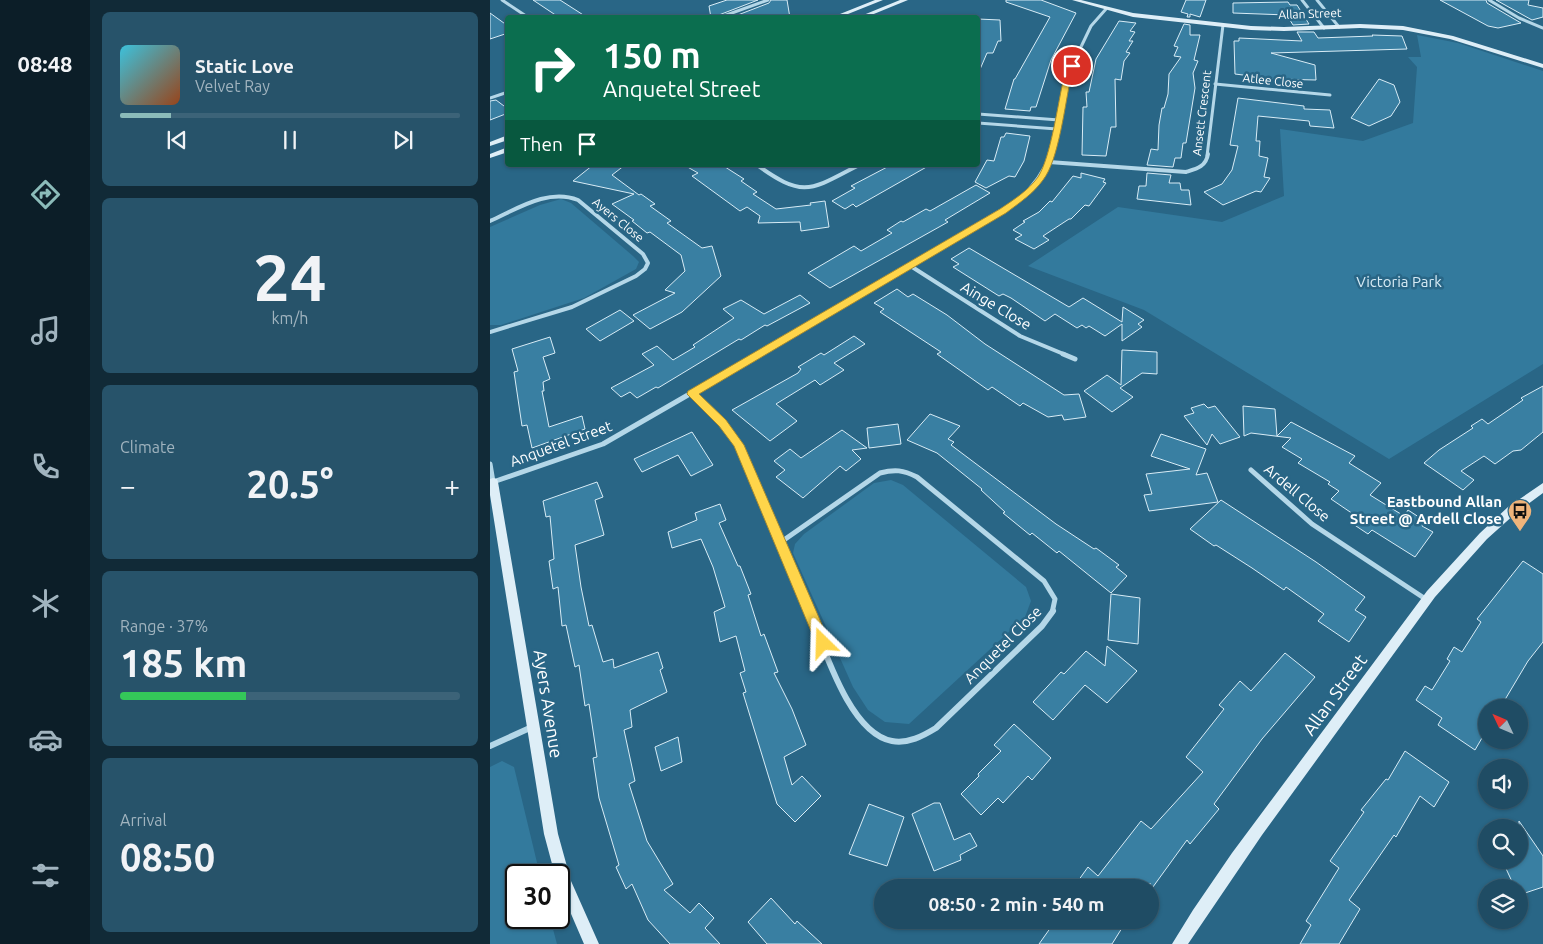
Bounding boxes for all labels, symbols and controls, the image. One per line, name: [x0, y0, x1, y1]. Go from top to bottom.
street label: Allan Street: [1278, 6, 1342, 21]
icon: right: [520, 35, 585, 100]
text: 150 m: [603, 35, 701, 75]
pin: [1051, 45, 1093, 87]
text: 08:48: [17, 51, 73, 76]
icon: arrive: [1058, 52, 1086, 80]
text: Static Love: [195, 55, 294, 77]
street label: Ansett Crescent: [1190, 69, 1213, 156]
street label: Atlee Close: [1242, 71, 1304, 90]
text: Anquetel Street: [603, 76, 760, 101]
text: Velvet Ray: [195, 77, 270, 95]
icon: previous: [163, 126, 191, 154]
icon: pause: [276, 126, 304, 154]
icon: next: [389, 126, 417, 154]
icon: arrive: [573, 130, 601, 158]
text: Then: [520, 133, 563, 155]
icon: directions: [28, 177, 63, 212]
street label: Ayers Close: [590, 195, 646, 244]
text: 24: [253, 240, 327, 313]
park label: Victoria Park: [1356, 273, 1442, 290]
street label: Ainge Close: [958, 278, 1034, 333]
text: km/h: [272, 309, 308, 327]
icon: music: [28, 313, 63, 348]
street label: Anquetel Street: [507, 417, 614, 470]
text: Climate: [120, 438, 175, 456]
icon: phone: [28, 449, 63, 484]
street label: Ardell Close: [1261, 460, 1334, 525]
text: 20.5°: [246, 463, 334, 505]
text: −: [120, 470, 136, 501]
text: +: [444, 470, 460, 501]
place label: Eastbound Allan Street @ Ardell Close: [1350, 493, 1502, 527]
bus stop icon: Eastbound Allan Street @ Ardell Close: [1507, 498, 1533, 532]
icon: climate: [28, 586, 63, 621]
street label: Anquetel Close: [961, 603, 1045, 687]
position arrow: [796, 616, 848, 668]
text: Range · 37%: [120, 617, 208, 635]
text: 185 km: [120, 642, 247, 684]
street label: Ayers Avenue: [531, 648, 567, 760]
street label: Allan Street: [1298, 650, 1370, 739]
north arrow: [1478, 699, 1528, 749]
map controls: [1478, 699, 1528, 929]
icon: car: [28, 722, 63, 757]
button: sound: [1478, 759, 1528, 809]
text: Arrival: [120, 811, 167, 829]
button: search: [1478, 819, 1528, 869]
text: 08:50: [120, 836, 215, 878]
icon: filters: [28, 858, 63, 893]
speed limit sign: 30: [505, 864, 570, 929]
button: layers: [1478, 879, 1528, 929]
text: 08:50 · 2 min · 540 m: [929, 893, 1104, 915]

